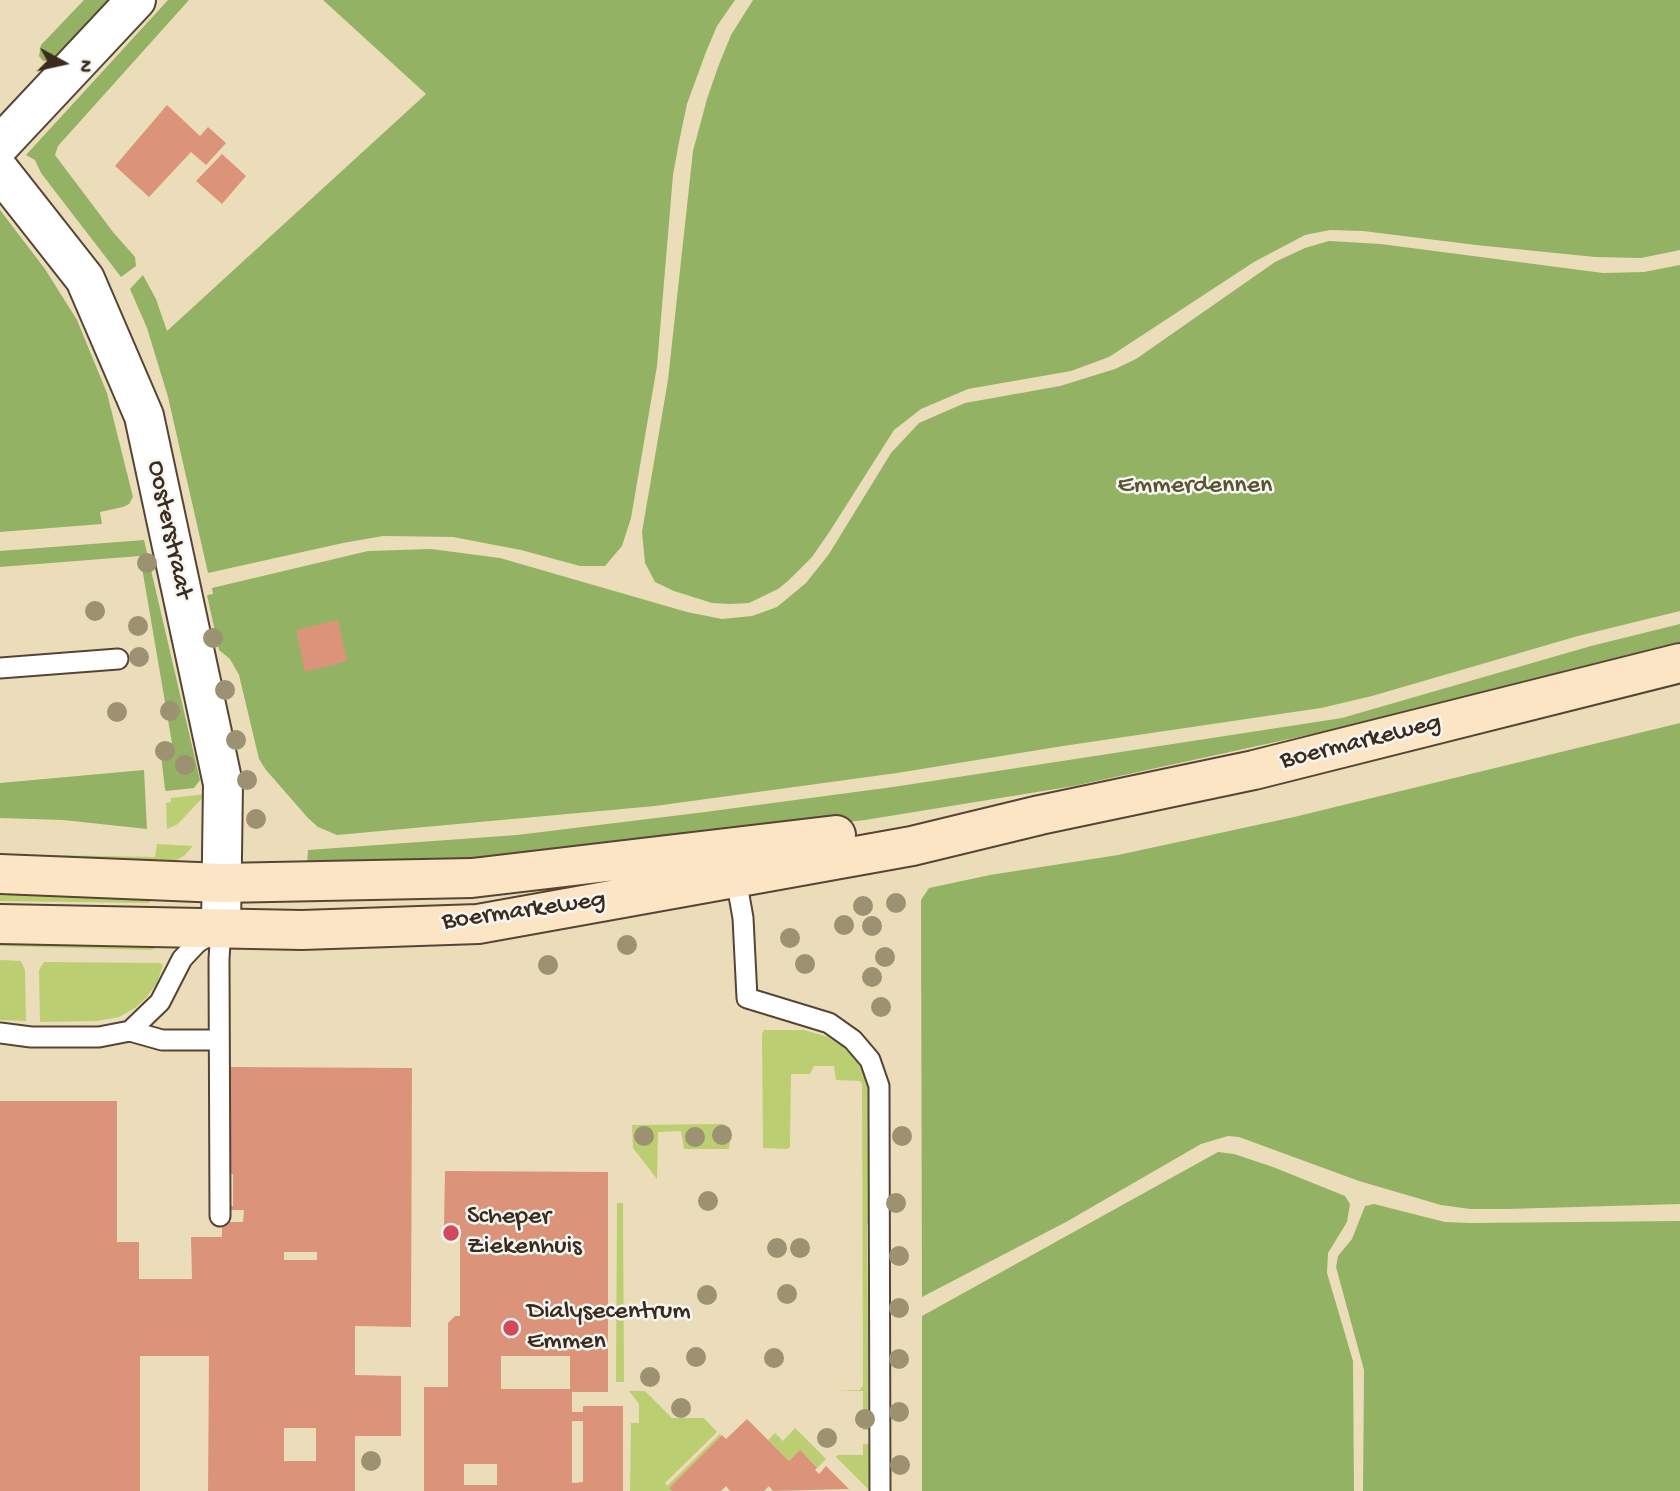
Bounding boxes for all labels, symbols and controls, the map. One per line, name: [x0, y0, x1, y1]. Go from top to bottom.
north arrow: [28, 28, 98, 98]
text: N: [72, 58, 97, 74]
street label: Oosterstraat: [138, 458, 198, 602]
park label: Emmerdennen: [1118, 471, 1272, 503]
street label: Boermarkeweg: [1277, 708, 1445, 778]
street label: Boermarkeweg: [440, 885, 608, 939]
place label: Scheper Ziekenhuis: [467, 1202, 582, 1264]
marker: Scheper Ziekenhuis: [441, 1223, 461, 1243]
place label: Dialysecentrum Emmen: [527, 1297, 691, 1358]
marker: Dialysecentrum Emmen: [501, 1318, 521, 1338]

